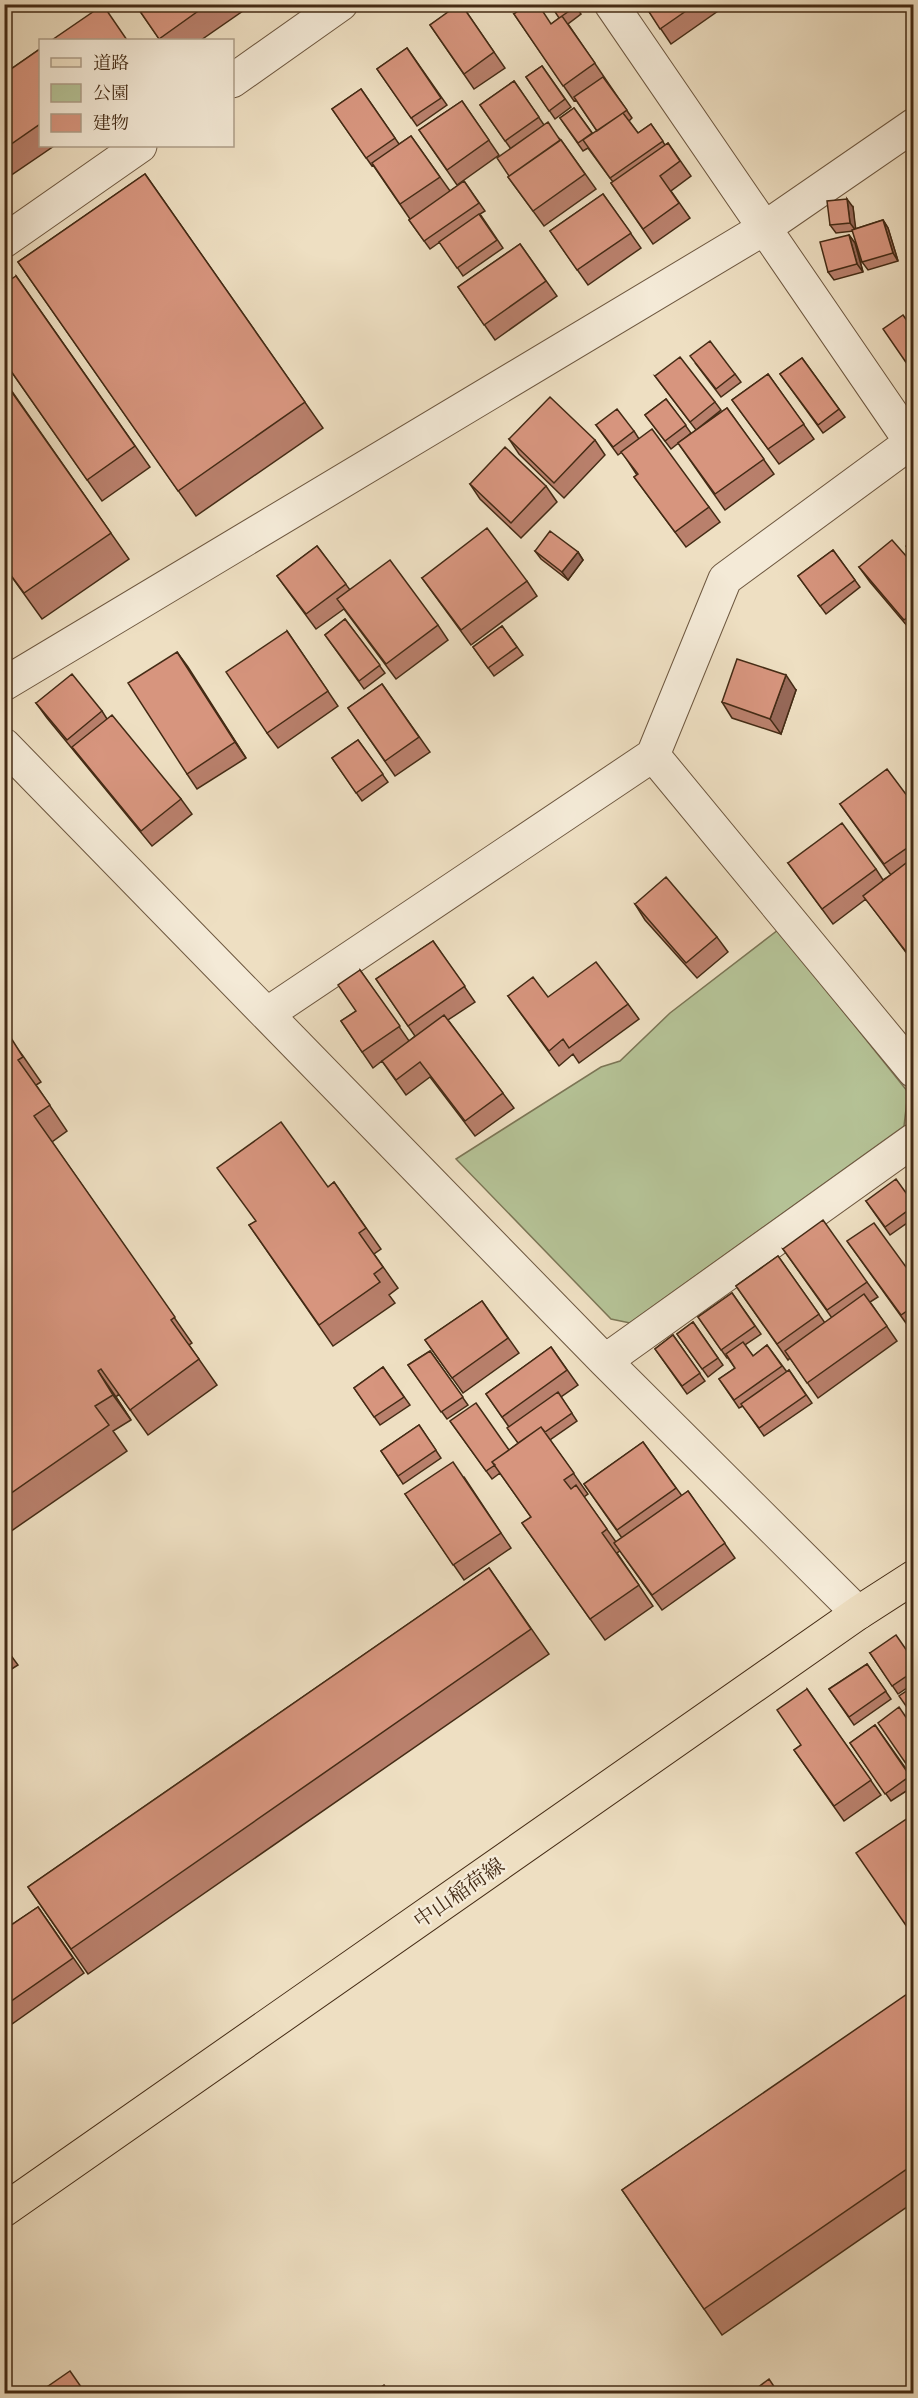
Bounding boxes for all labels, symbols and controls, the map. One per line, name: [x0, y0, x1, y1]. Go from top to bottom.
legend: [39, 39, 234, 147]
text: 道路: [93, 53, 129, 76]
text: 公園: [93, 83, 129, 106]
text: 建物: [93, 113, 129, 136]
street label: 中山稲荷線: [409, 1853, 511, 1935]

